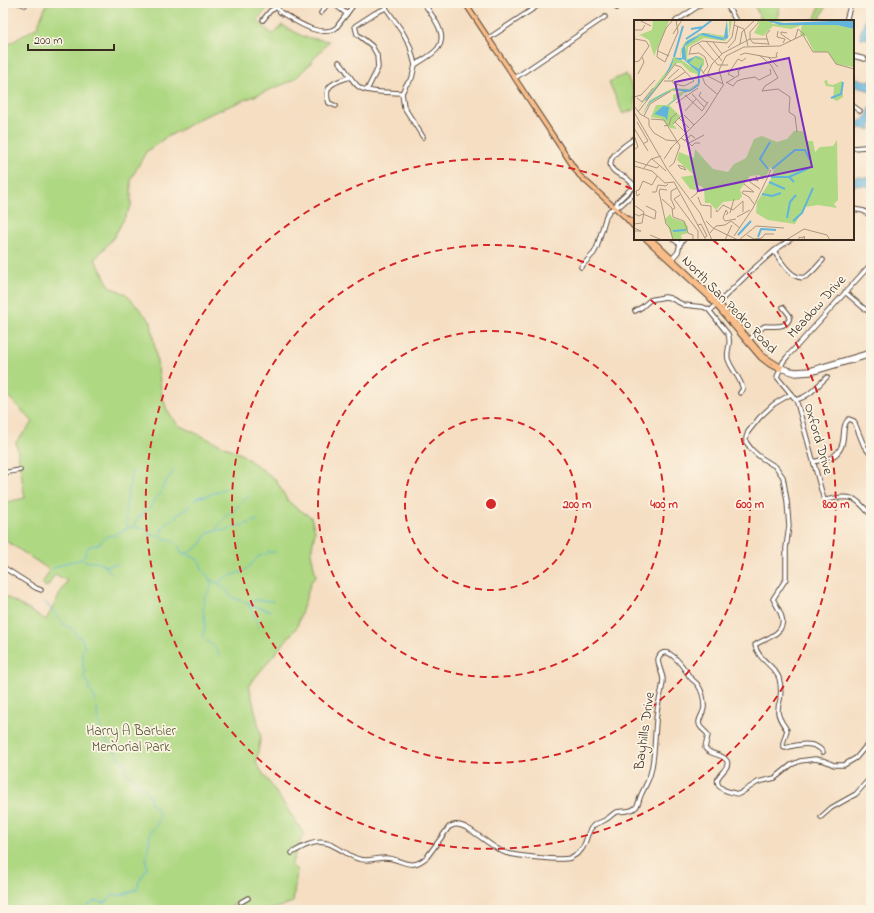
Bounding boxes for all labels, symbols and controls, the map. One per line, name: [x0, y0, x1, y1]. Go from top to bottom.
inset map: [634, 20, 854, 240]
scale bar: [28, 26, 114, 52]
text: 200 m: [34, 32, 63, 50]
street label: North San Pedro Road: [676, 251, 782, 359]
street label: Meadow Drive: [783, 270, 852, 344]
street label: Oxford Drive: [798, 401, 838, 478]
text: 200 m: [562, 496, 592, 514]
text: 400 m: [649, 496, 678, 514]
text: 600 m: [735, 496, 765, 514]
text: 800 m: [821, 496, 850, 514]
centre of rings: [484, 497, 498, 511]
street label: Bayhills Drive: [629, 690, 662, 772]
park label: Harry A Barbier Memorial Park: [86, 721, 176, 758]

